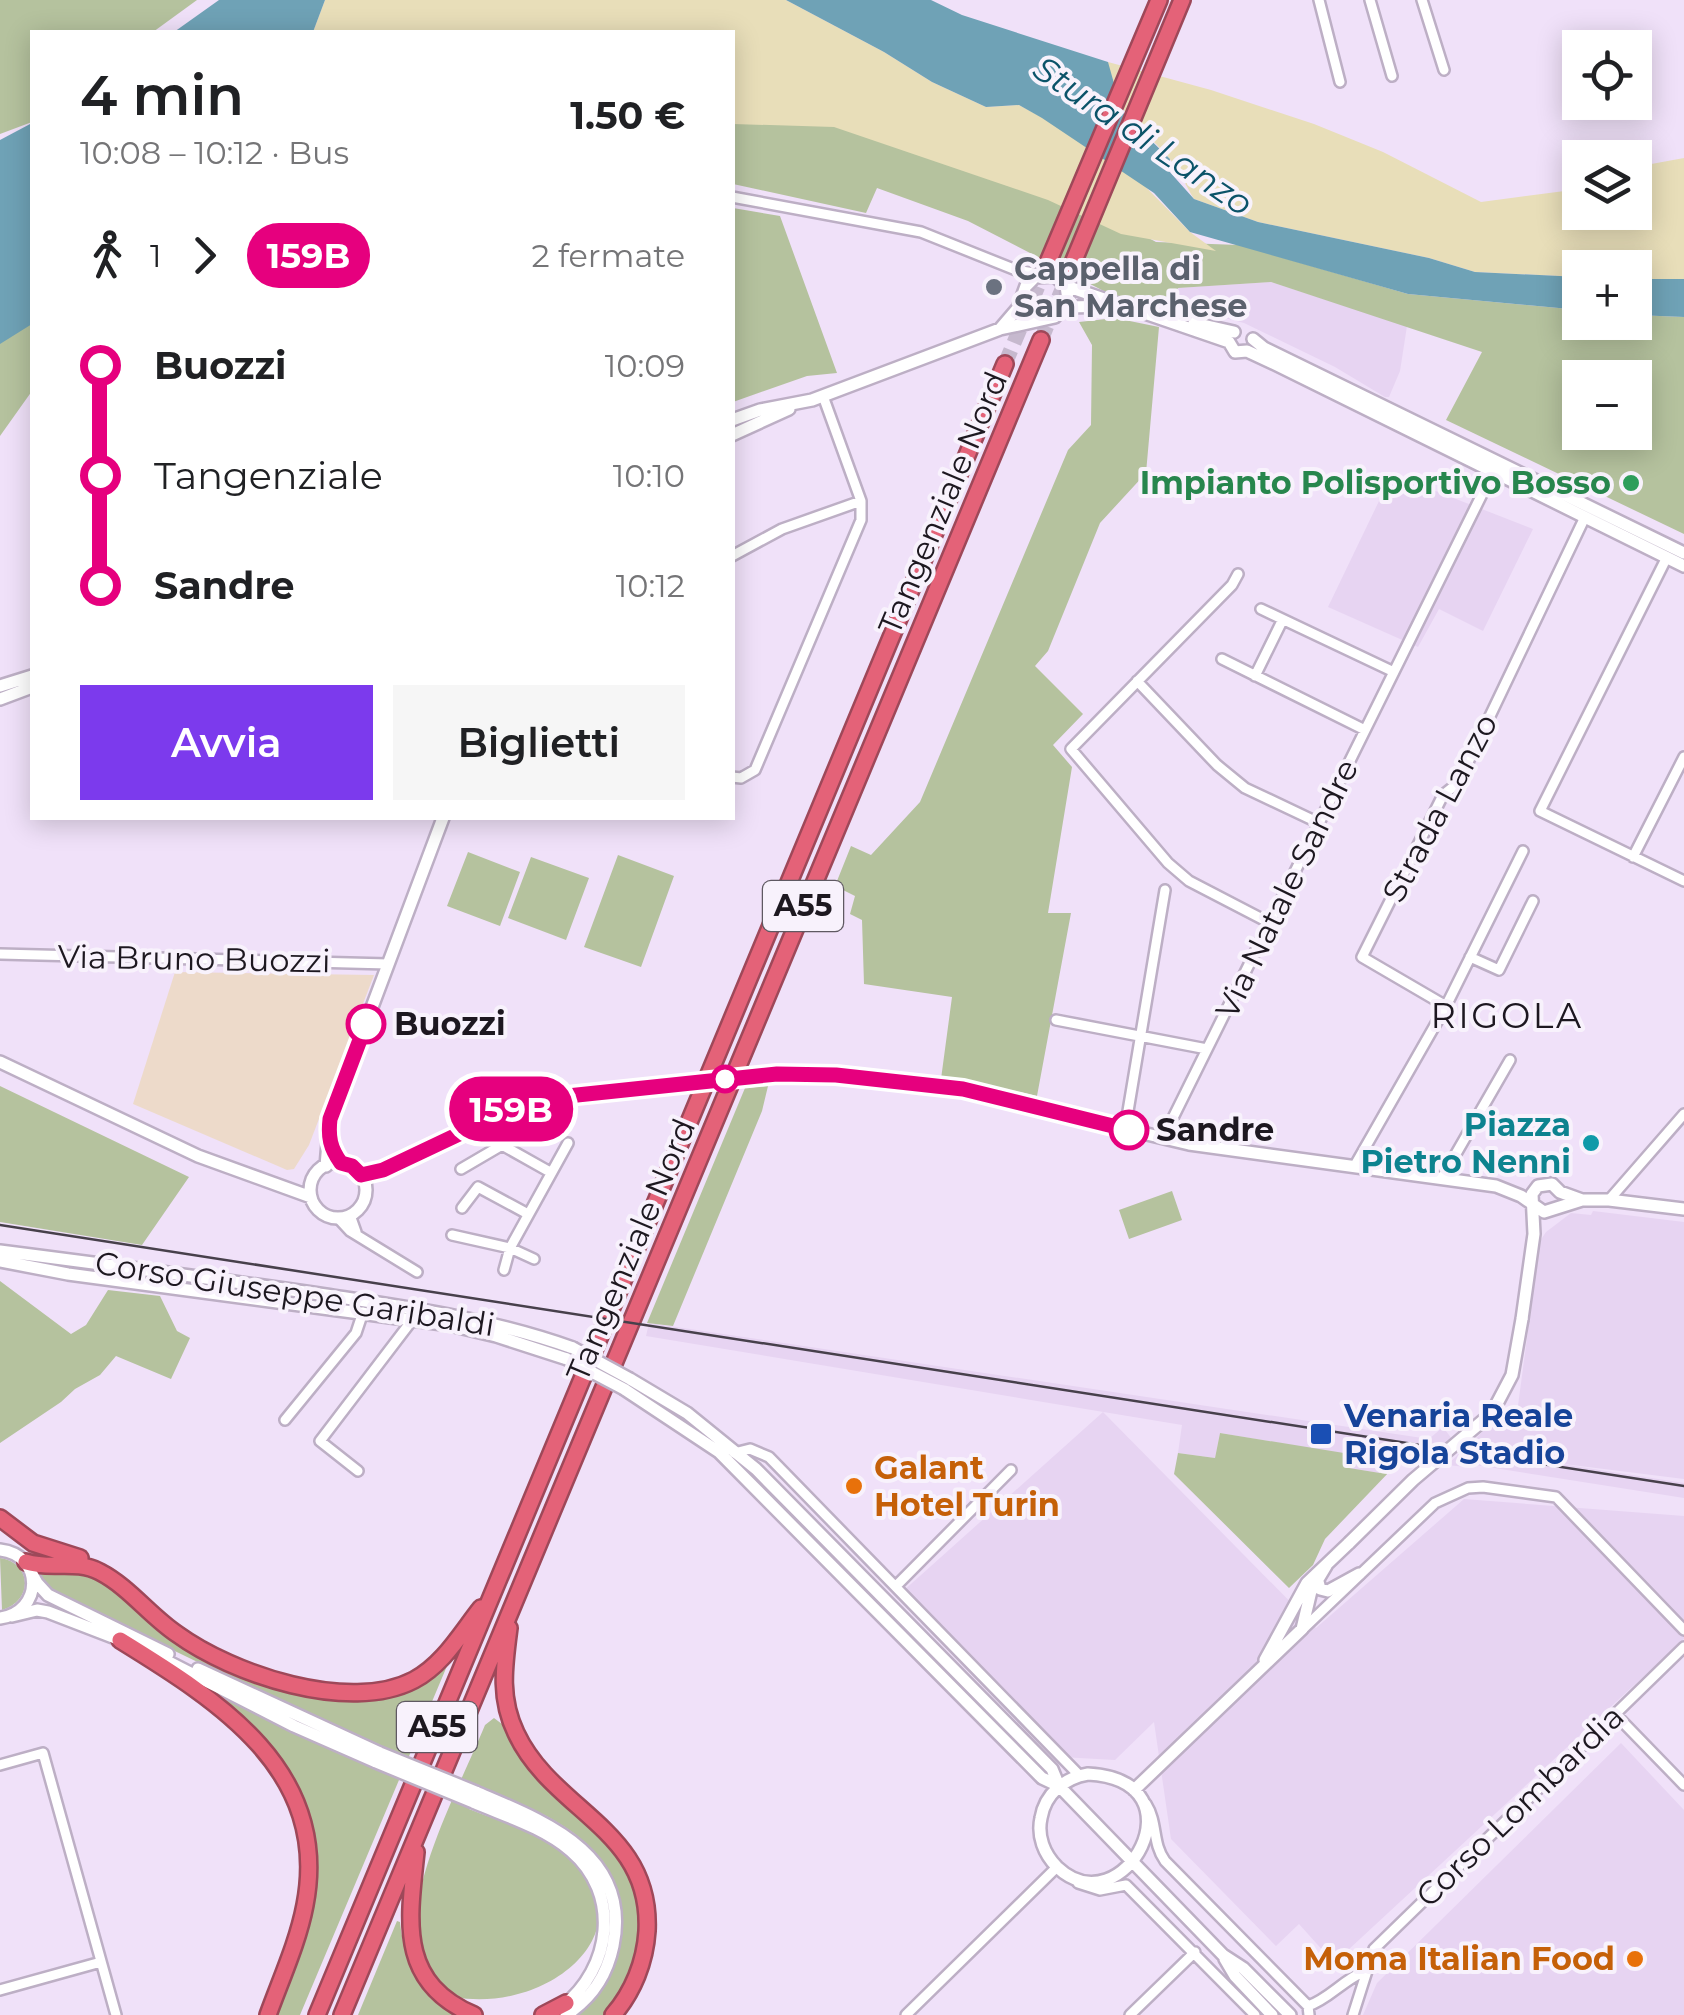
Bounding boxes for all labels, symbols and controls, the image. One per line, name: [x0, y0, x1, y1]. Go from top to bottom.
map controls: [1562, 30, 1652, 450]
button: locate: [1562, 30, 1652, 120]
water label: Stura di Lanzo: [1025, 46, 1261, 225]
text: 4 min: [80, 62, 244, 129]
text: 1.50 €: [570, 92, 685, 139]
text: 10:08 – 10:12 · Bus: [80, 133, 349, 172]
button: layers: [1562, 140, 1652, 230]
icon: walk: [80, 228, 135, 283]
icon: forward: [177, 228, 232, 283]
text: 159B: [267, 234, 350, 277]
text: 1: [150, 236, 162, 275]
text: 2 fermate: [531, 236, 685, 275]
place label: Cappella di San Marchese: [1014, 249, 1248, 325]
button: +: [1562, 250, 1652, 340]
marker: Cappella di San Marchese: [983, 276, 1005, 298]
text: Buozzi: [154, 342, 287, 389]
text: 10:09: [605, 346, 685, 385]
button: −: [1562, 360, 1652, 450]
street label: Tangenziale Nord: [870, 366, 1015, 640]
text: Tangenziale: [154, 452, 383, 499]
text: 10:10: [613, 456, 685, 495]
place label: Impianto Polisportivo Bosso: [1140, 463, 1611, 502]
marker: Impianto Polisportivo Bosso: [1620, 472, 1642, 494]
text: Sandre: [154, 562, 294, 609]
text: 10:12: [616, 566, 685, 605]
button: Avvia: [80, 685, 373, 800]
button: Biglietti: [393, 685, 685, 800]
street label: Strada Lanzo: [1374, 707, 1505, 909]
street label: Via Natale Sandre: [1207, 753, 1366, 1025]
road number: A55: [763, 881, 843, 931]
street label: Via Bruno Buozzi: [57, 937, 331, 980]
district label: RIGOLA: [1430, 994, 1584, 1037]
place label: Buozzi: [394, 1004, 506, 1043]
marker: Buozzi: [347, 1005, 385, 1043]
unlabelled marker: [712, 1066, 738, 1092]
line badge: 159B: [441, 1076, 581, 1142]
text: 159B: [469, 1088, 553, 1131]
place label: Piazza Pietro Nenni: [1360, 1105, 1571, 1181]
place label: Sandre: [1156, 1110, 1274, 1149]
marker: Sandre: [1110, 1111, 1148, 1149]
street label: Tangenziale Nord: [558, 1113, 703, 1387]
marker: Piazza Pietro Nenni: [1580, 1132, 1602, 1154]
street label: Corso Giuseppe Garibaldi: [93, 1243, 498, 1344]
place label: Venaria Reale Rigola Stadio: [1343, 1396, 1573, 1472]
marker: Venaria Reale Rigola Stadio: [1308, 1421, 1334, 1447]
place label: Galant Hotel Turin: [874, 1448, 1060, 1524]
marker: Galant Hotel Turin: [843, 1475, 865, 1497]
street label: Corso Lombardia: [1408, 1697, 1632, 1915]
road number: A55: [397, 1702, 477, 1752]
place label: Moma Italian Food: [1303, 1939, 1615, 1978]
marker: Moma Italian Food: [1624, 1948, 1646, 1970]

